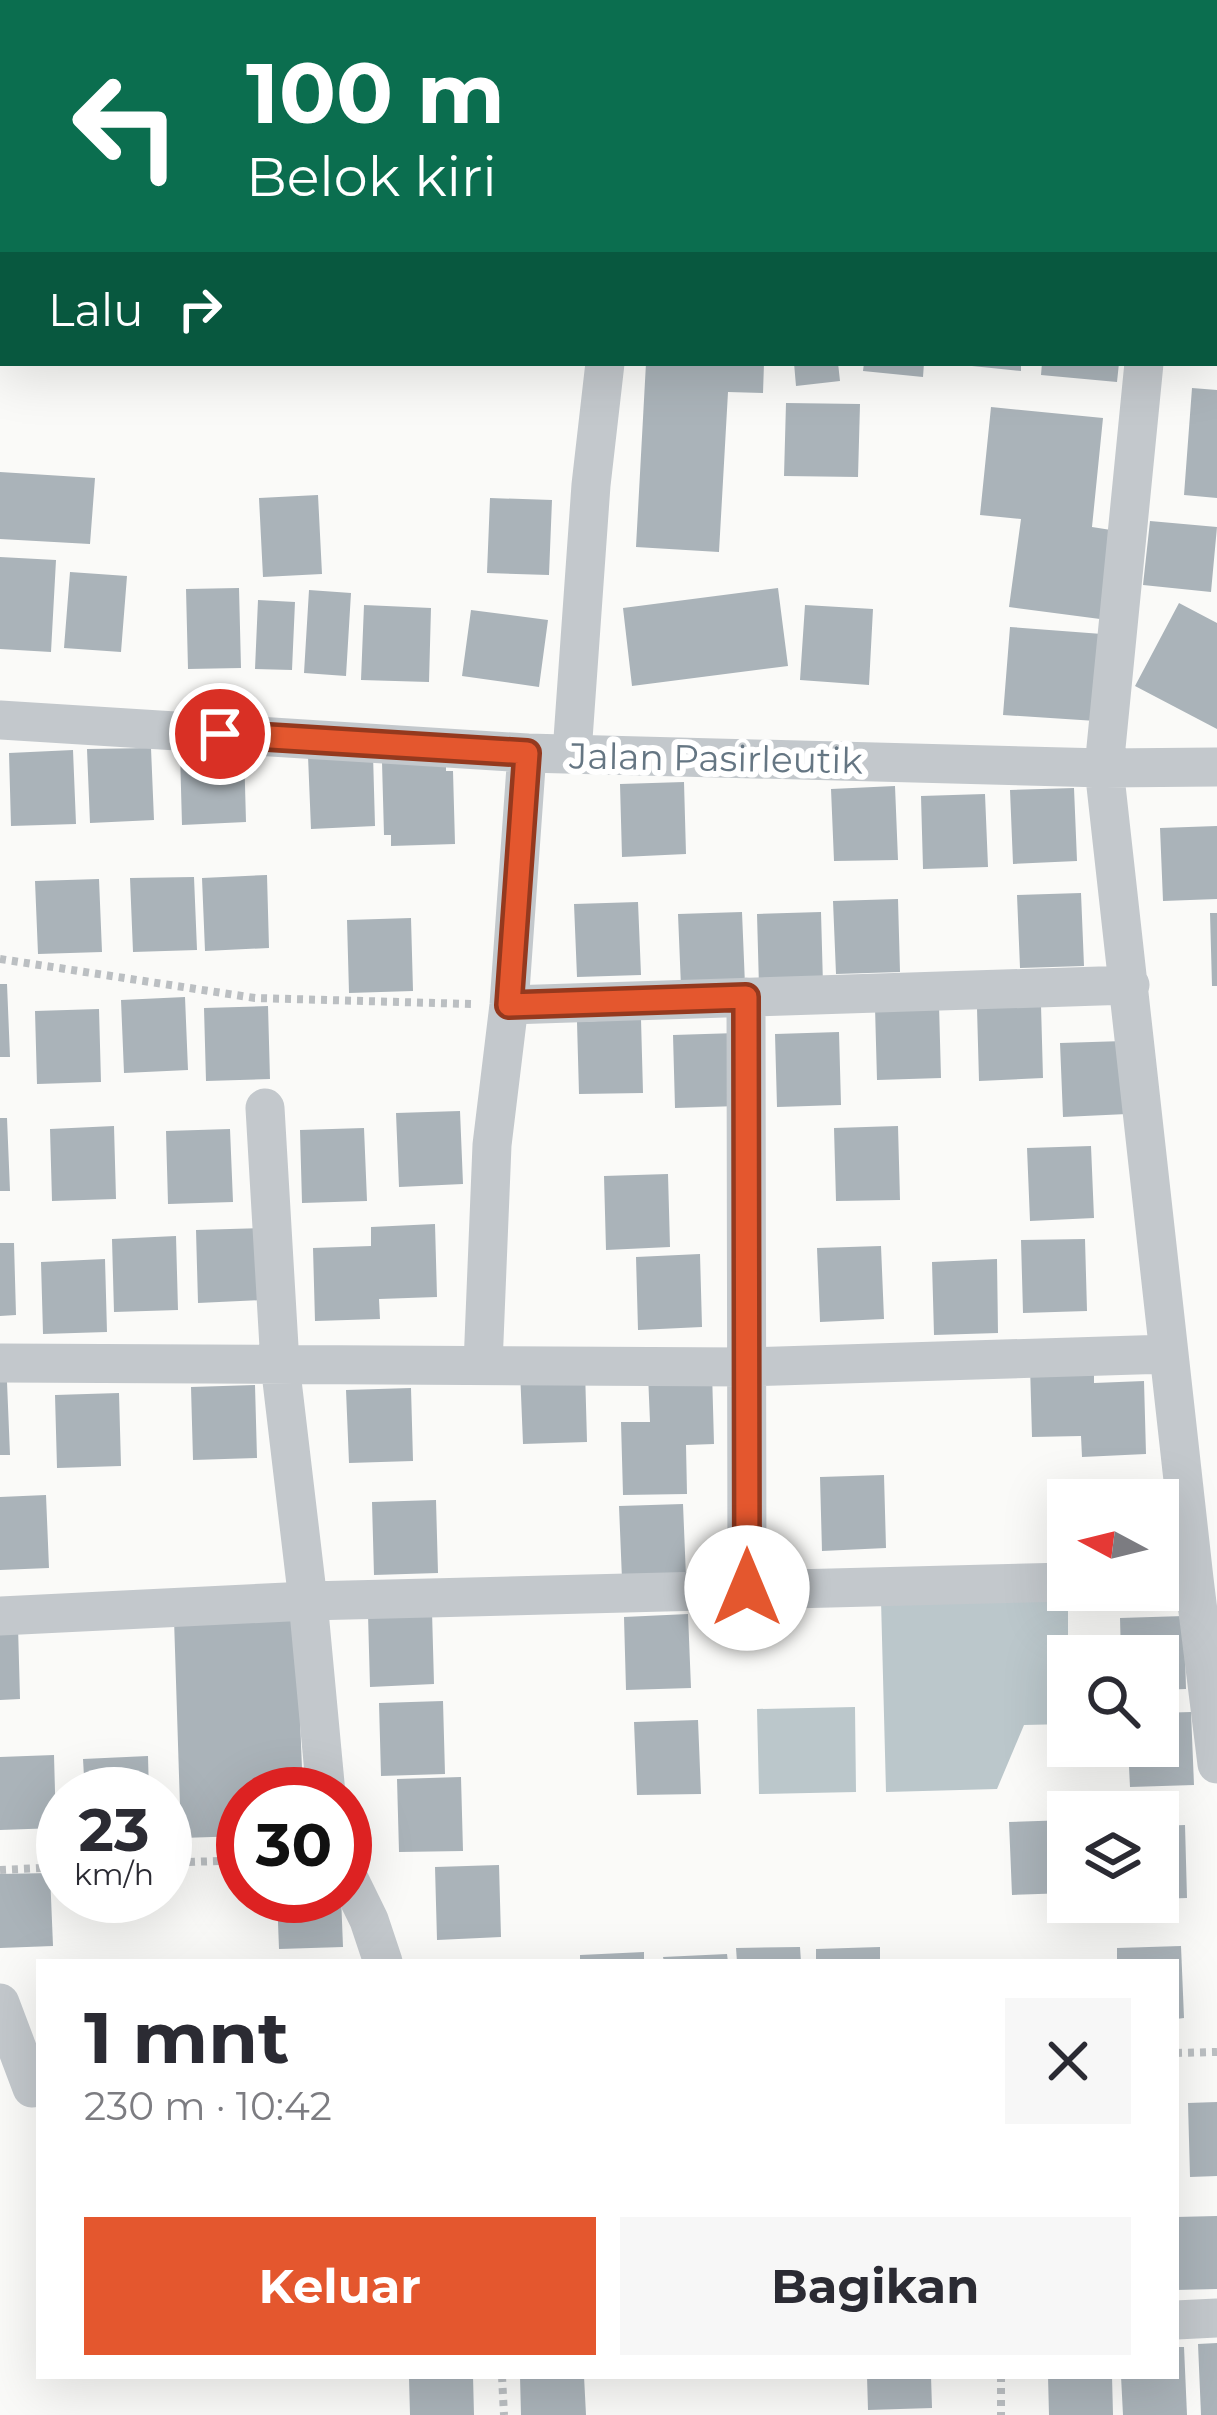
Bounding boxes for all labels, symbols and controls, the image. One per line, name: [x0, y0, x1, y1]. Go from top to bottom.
text: 100 m: [246, 42, 505, 144]
icon: left: [48, 48, 204, 204]
text: Belok kiri: [246, 144, 497, 210]
icon: right: [167, 276, 233, 342]
text: Lalu: [48, 282, 143, 337]
pin: [169, 683, 271, 785]
icon: arrive: [187, 701, 253, 767]
street label: Jalan Pasirleutik: [568, 733, 864, 783]
north arrow: [1047, 1479, 1179, 1611]
map controls: [1047, 1479, 1179, 1923]
position arrow: [684, 1525, 810, 1651]
button: search: [1047, 1635, 1179, 1767]
speed limit sign: 30: [216, 1767, 372, 1923]
button: layers: [1047, 1791, 1179, 1923]
text: 23: [79, 1793, 149, 1866]
text: km/h: [74, 1856, 154, 1893]
text: 1 mnt: [84, 1993, 289, 2081]
button: close: [1005, 1998, 1131, 2124]
text: 230 m · 10:42: [84, 2082, 332, 2130]
button: Keluar: [84, 2217, 596, 2355]
button: Bagikan: [620, 2217, 1131, 2355]

